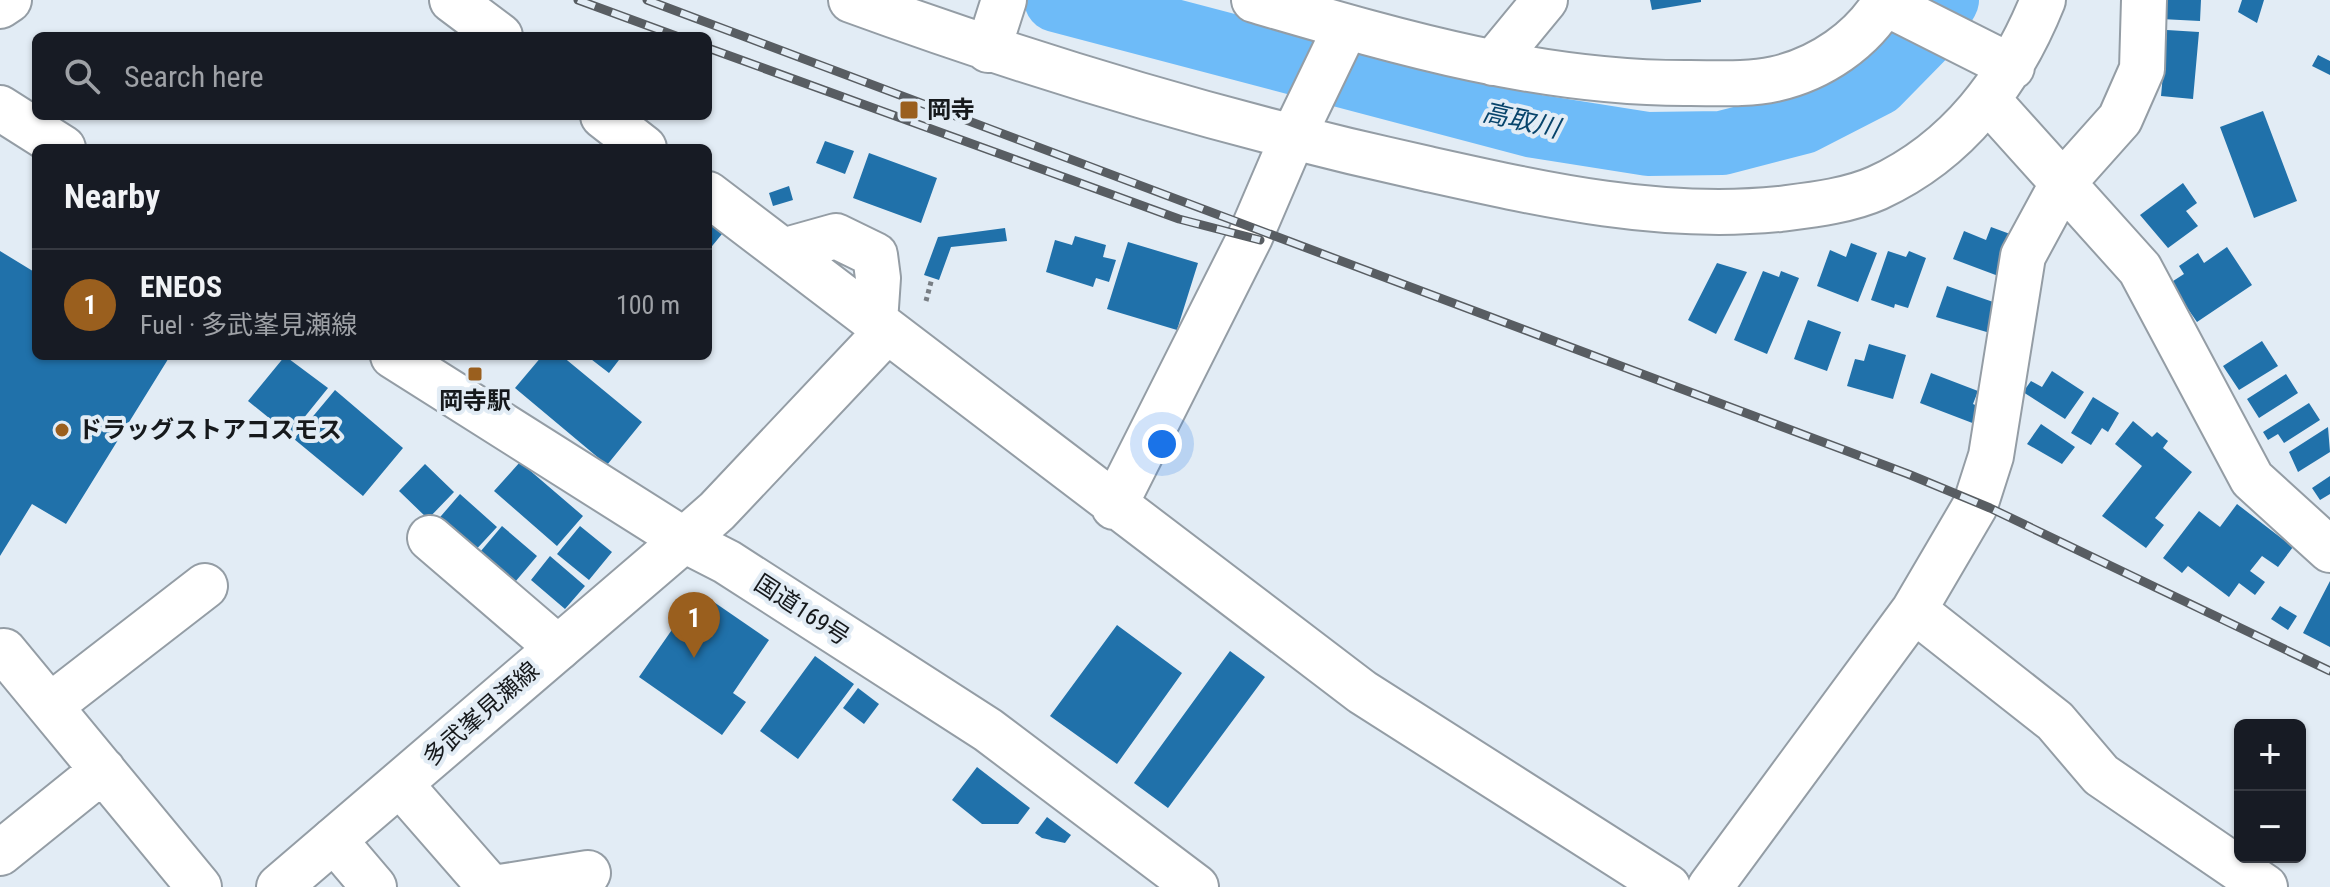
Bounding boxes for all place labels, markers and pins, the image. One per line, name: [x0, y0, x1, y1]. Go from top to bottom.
place label: 岡寺: [927, 96, 975, 124]
marker: 岡寺: [898, 99, 920, 121]
marker: 岡寺駅: [466, 365, 484, 383]
place label: 岡寺駅: [439, 387, 511, 415]
place label: ドラッグストアコスモス: [78, 416, 342, 444]
marker: ドラッグストアコスモス: [53, 421, 71, 439]
pin: 1: [668, 592, 720, 658]

